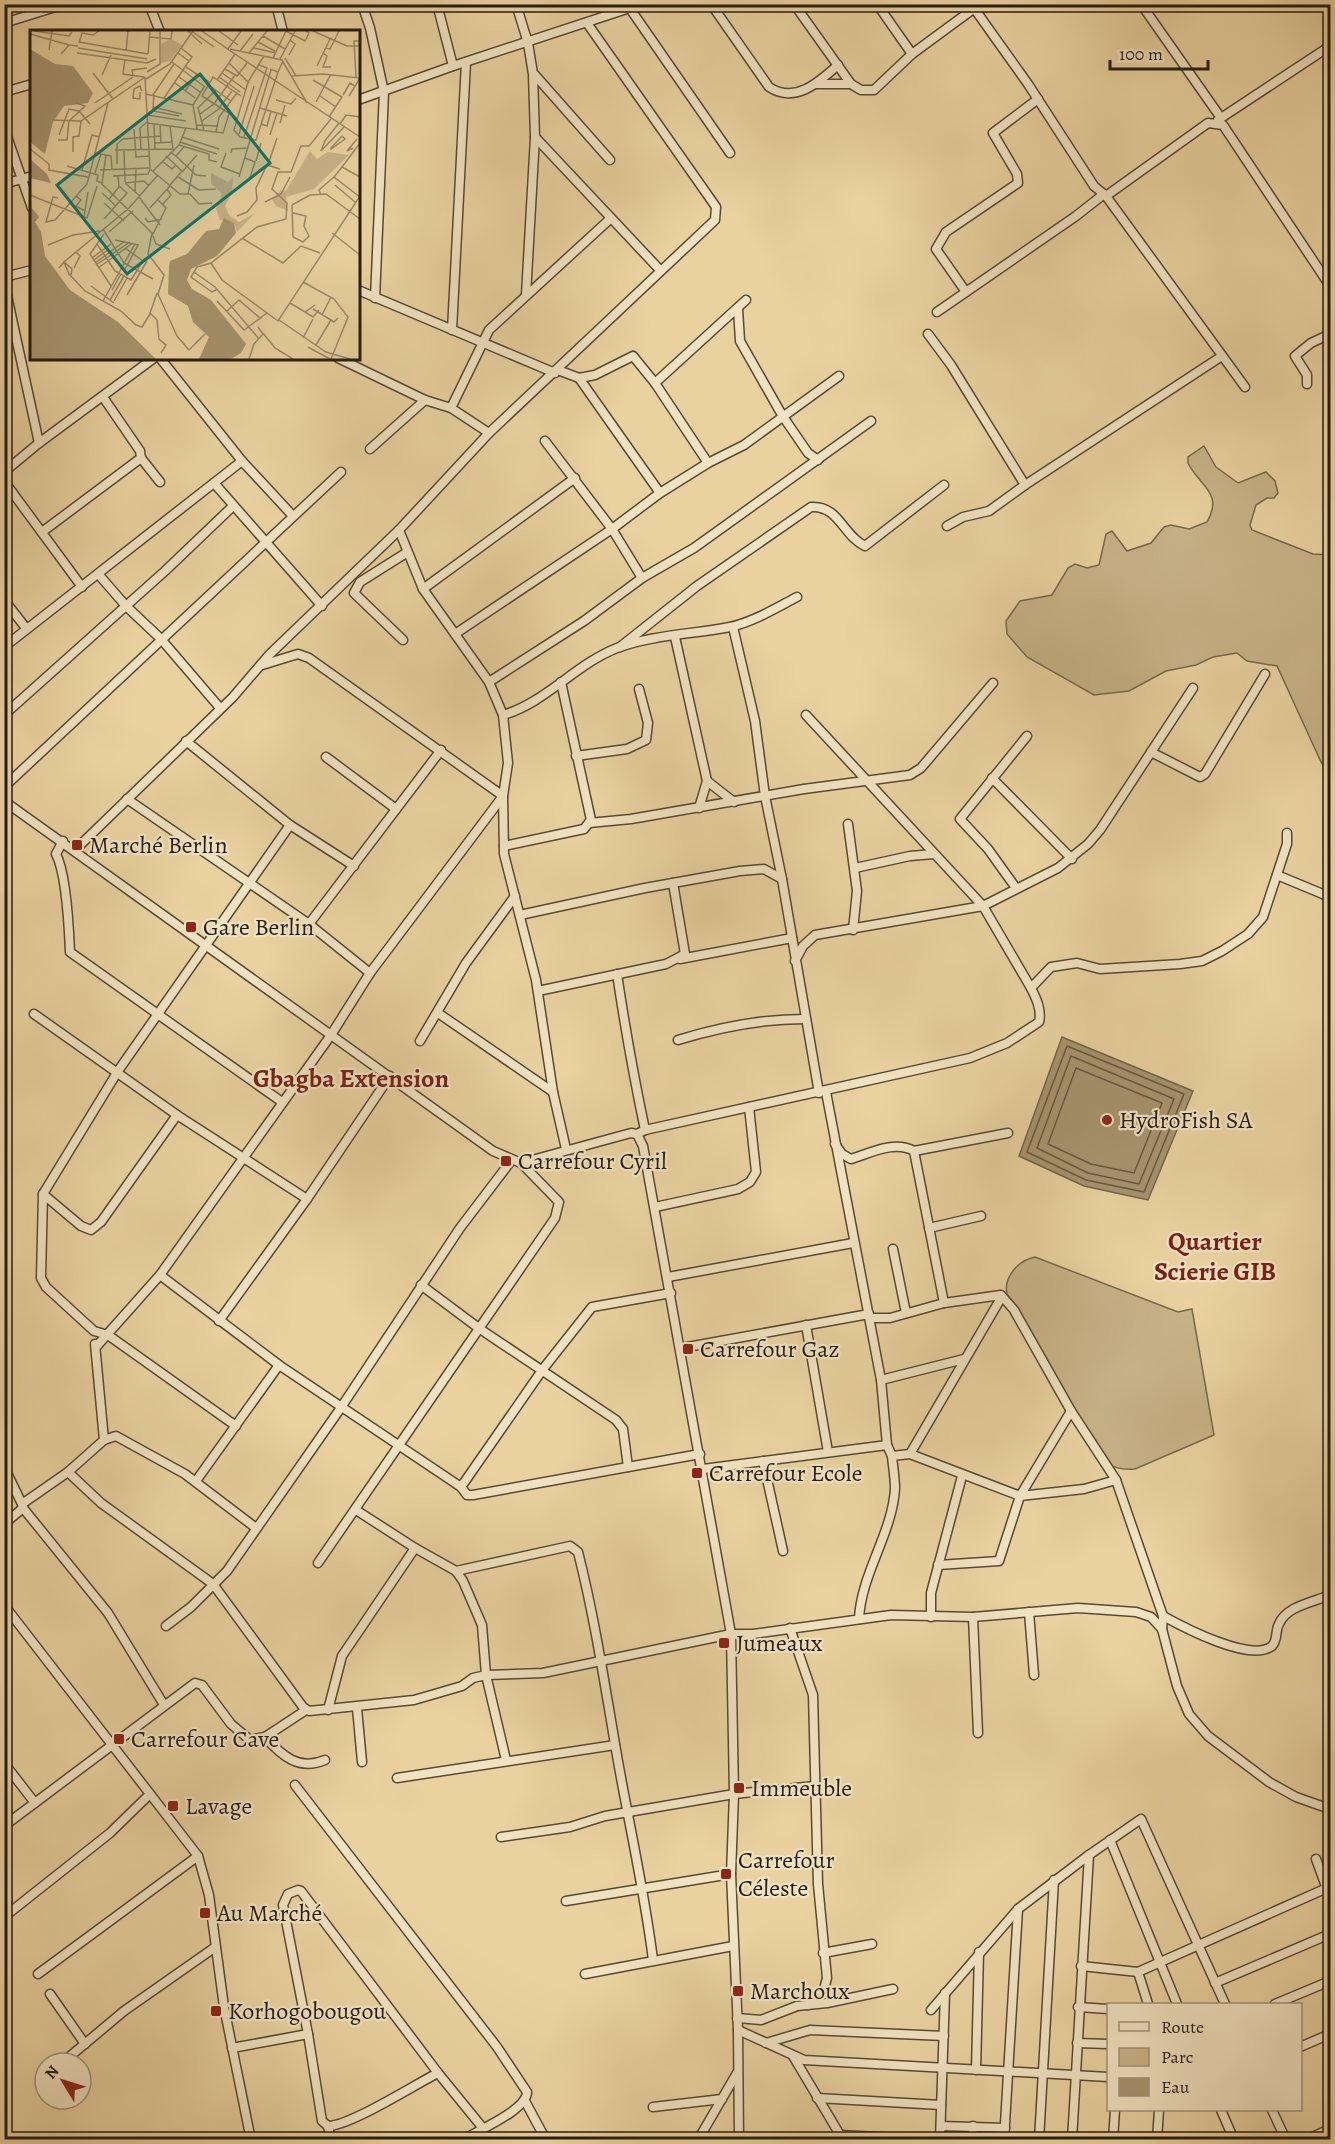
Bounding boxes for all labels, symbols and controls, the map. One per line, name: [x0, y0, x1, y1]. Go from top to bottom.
inset map: [30, 30, 360, 360]
scale bar: [1110, 33, 1208, 71]
text: 100 m: [1119, 42, 1163, 66]
place label: Marché Berlin: [89, 829, 228, 861]
marker: Marché Berlin: [70, 838, 84, 852]
place label: Gare Berlin: [203, 911, 314, 943]
marker: Gare Berlin: [184, 920, 198, 934]
district label: Gbagba Extension: [253, 1061, 449, 1096]
place label: HydroFish SA: [1119, 1104, 1254, 1136]
marker: HydroFish SA: [1100, 1113, 1114, 1127]
place label: Carrefour Cyril: [518, 1145, 667, 1177]
marker: Carrefour Cyril: [499, 1154, 513, 1168]
district label: Quartier Scierie GIB: [1154, 1224, 1276, 1289]
place label: Carrefour Gaz: [700, 1333, 839, 1365]
marker: Carrefour Gaz: [681, 1342, 695, 1356]
place label: Carrefour Ecole: [709, 1457, 862, 1489]
marker: Carrefour Ecole: [690, 1466, 704, 1480]
place label: Jumeaux: [736, 1627, 823, 1659]
marker: Jumeaux: [717, 1636, 731, 1650]
place label: Carrefour Cave: [131, 1723, 279, 1755]
marker: Carrefour Cave: [112, 1732, 126, 1746]
place label: Immeuble: [751, 1772, 852, 1804]
marker: Immeuble: [732, 1781, 746, 1795]
place label: Lavage: [185, 1790, 252, 1822]
marker: Lavage: [166, 1799, 180, 1813]
place label: Carrefour Céleste: [738, 1844, 835, 1904]
marker: Carrefour Céleste: [719, 1867, 733, 1881]
place label: Au Marché: [216, 1897, 322, 1929]
marker: Au Marché: [198, 1906, 212, 1920]
place label: Marchoux: [750, 1975, 850, 2007]
marker: Marchoux: [731, 1984, 745, 1998]
place label: Korhogobougou: [228, 1995, 386, 2027]
legend: [1107, 2003, 1302, 2111]
marker: Korhogobougou: [209, 2004, 223, 2018]
text: Route: [1161, 2015, 1204, 2039]
text: Parc: [1161, 2045, 1193, 2069]
north arrow: [33, 2051, 93, 2111]
text: N: [40, 2061, 64, 2084]
text: Eau: [1161, 2075, 1190, 2099]

